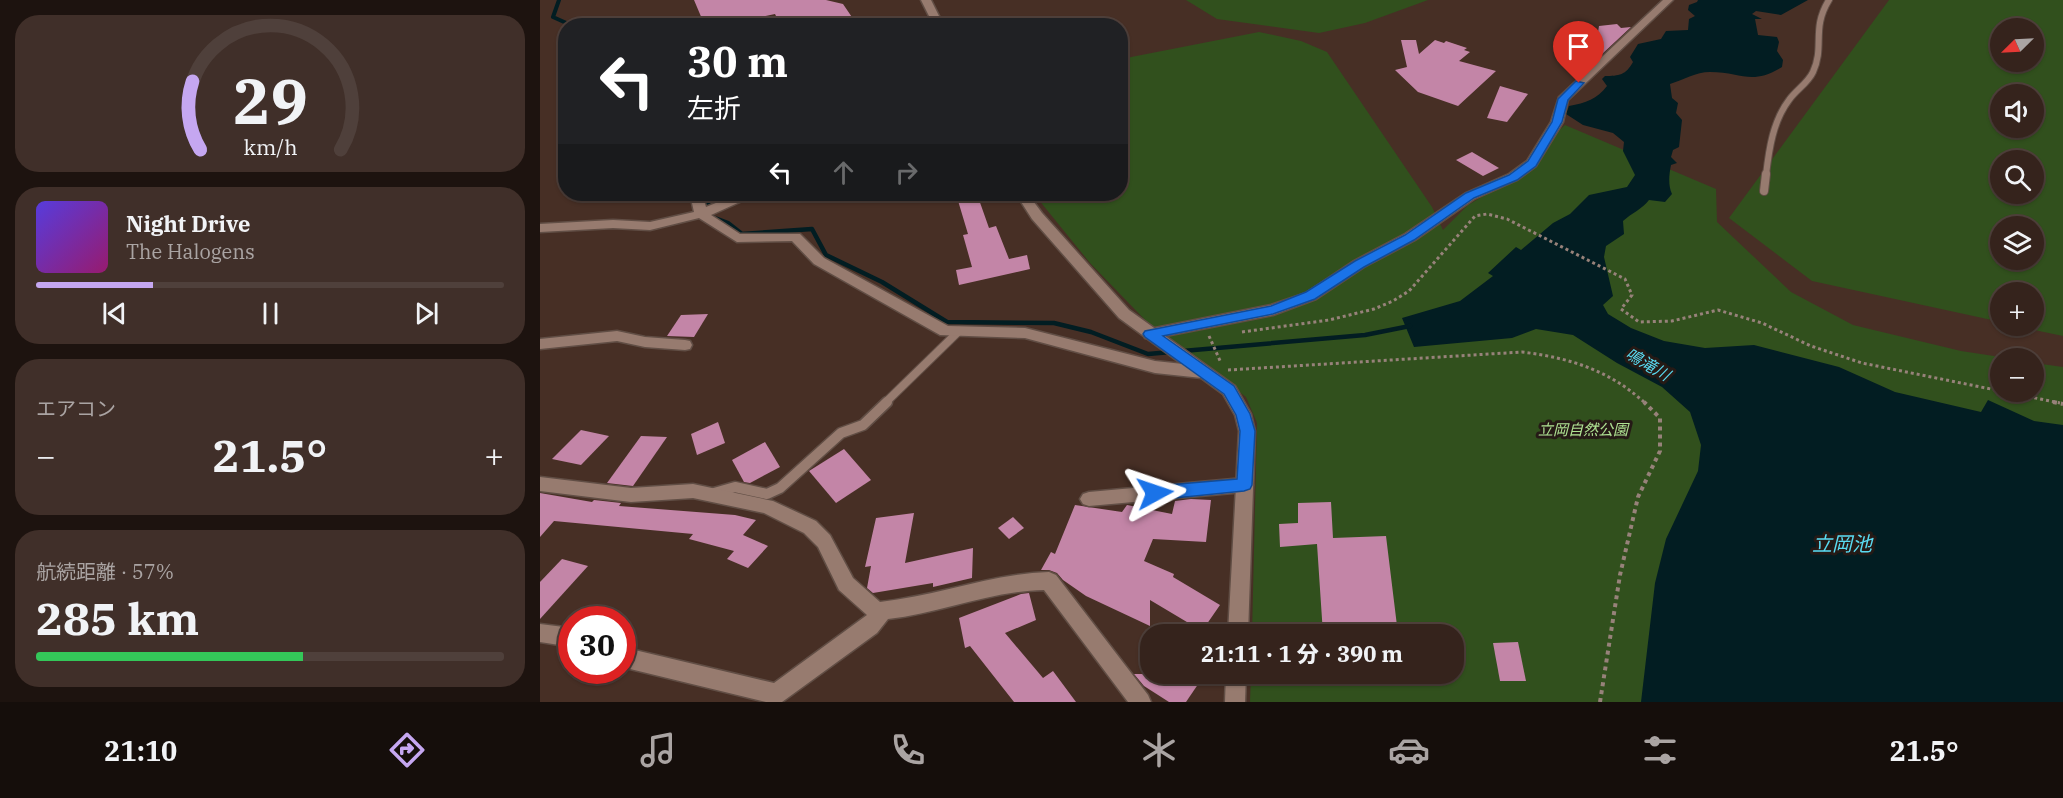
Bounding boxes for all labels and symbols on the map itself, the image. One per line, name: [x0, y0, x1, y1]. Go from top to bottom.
north arrow: [1990, 18, 2044, 72]
pin: [1553, 21, 1604, 83]
water label: 鳴滝川: [1622, 343, 1676, 386]
park label: 立岡自然公園: [1538, 420, 1630, 439]
position arrow: [1123, 461, 1187, 525]
water label: 立岡池: [1812, 530, 1874, 557]
speed limit sign: 30: [558, 606, 636, 684]

